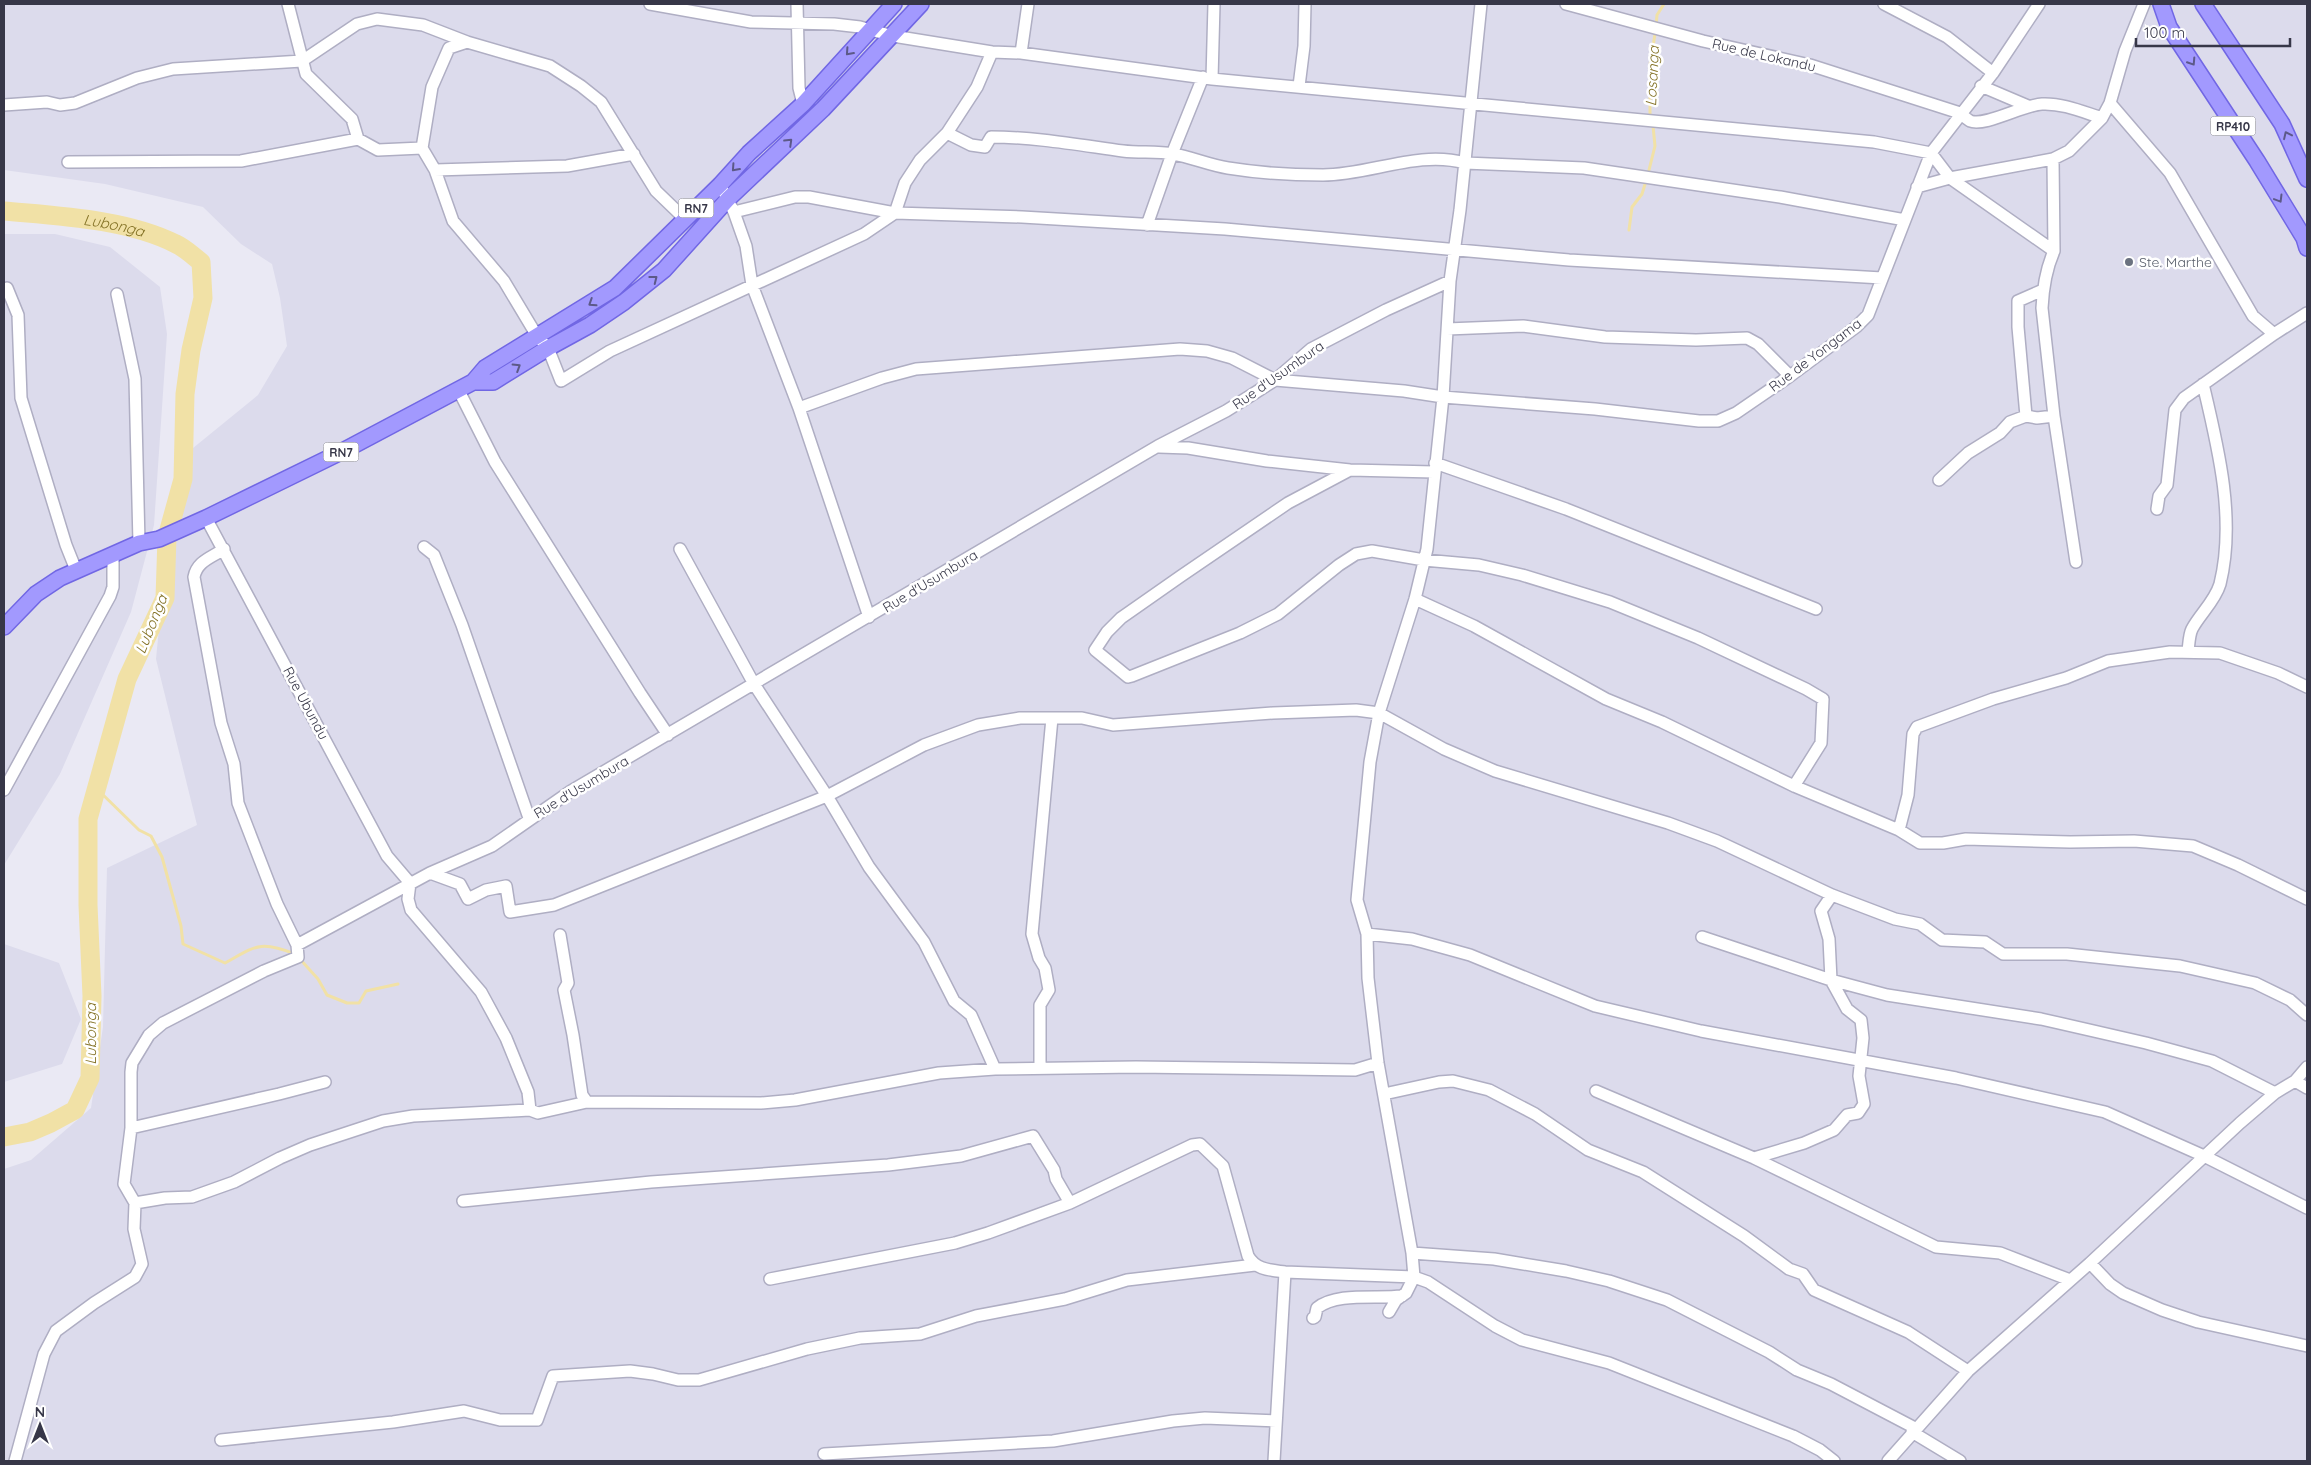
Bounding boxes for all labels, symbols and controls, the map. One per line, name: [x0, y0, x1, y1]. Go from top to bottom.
scale bar: [2136, 15, 2290, 47]
text: 100 m: [2144, 23, 2185, 42]
street label: Rue de Lokandu: [1710, 34, 1818, 76]
water label: Losanga: [1641, 44, 1663, 107]
one-way arrow: [846, 47, 855, 56]
one-way arrow: [2185, 57, 2195, 66]
road number: RP410: [2210, 116, 2256, 136]
one-way arrow: [2283, 131, 2293, 140]
one-way arrow: [783, 139, 792, 148]
one-way arrow: [732, 163, 741, 172]
one-way arrow: [2273, 193, 2283, 202]
road number: RN7: [678, 198, 714, 218]
water label: Lubonga: [82, 209, 148, 241]
place label: Ste. Marthe: [2139, 253, 2212, 271]
marker: Ste. Marthe: [2123, 256, 2135, 268]
one-way arrow: [648, 276, 657, 284]
one-way arrow: [588, 297, 597, 306]
street label: Rue de Yongama: [1765, 314, 1865, 396]
street label: Rue d'Usumbura: [1229, 337, 1327, 413]
one-way arrow: [512, 363, 521, 373]
road number: RN7: [324, 442, 358, 462]
street label: Rue d'Usumbura: [879, 546, 981, 616]
water label: Lubonga: [131, 591, 172, 656]
street label: Rue Ubundu: [279, 663, 333, 743]
street label: Rue d'Usumbura: [530, 752, 632, 822]
water label: Lubonga: [81, 1002, 100, 1065]
north arrow: [15, 1400, 65, 1450]
text: N: [35, 1403, 45, 1421]

